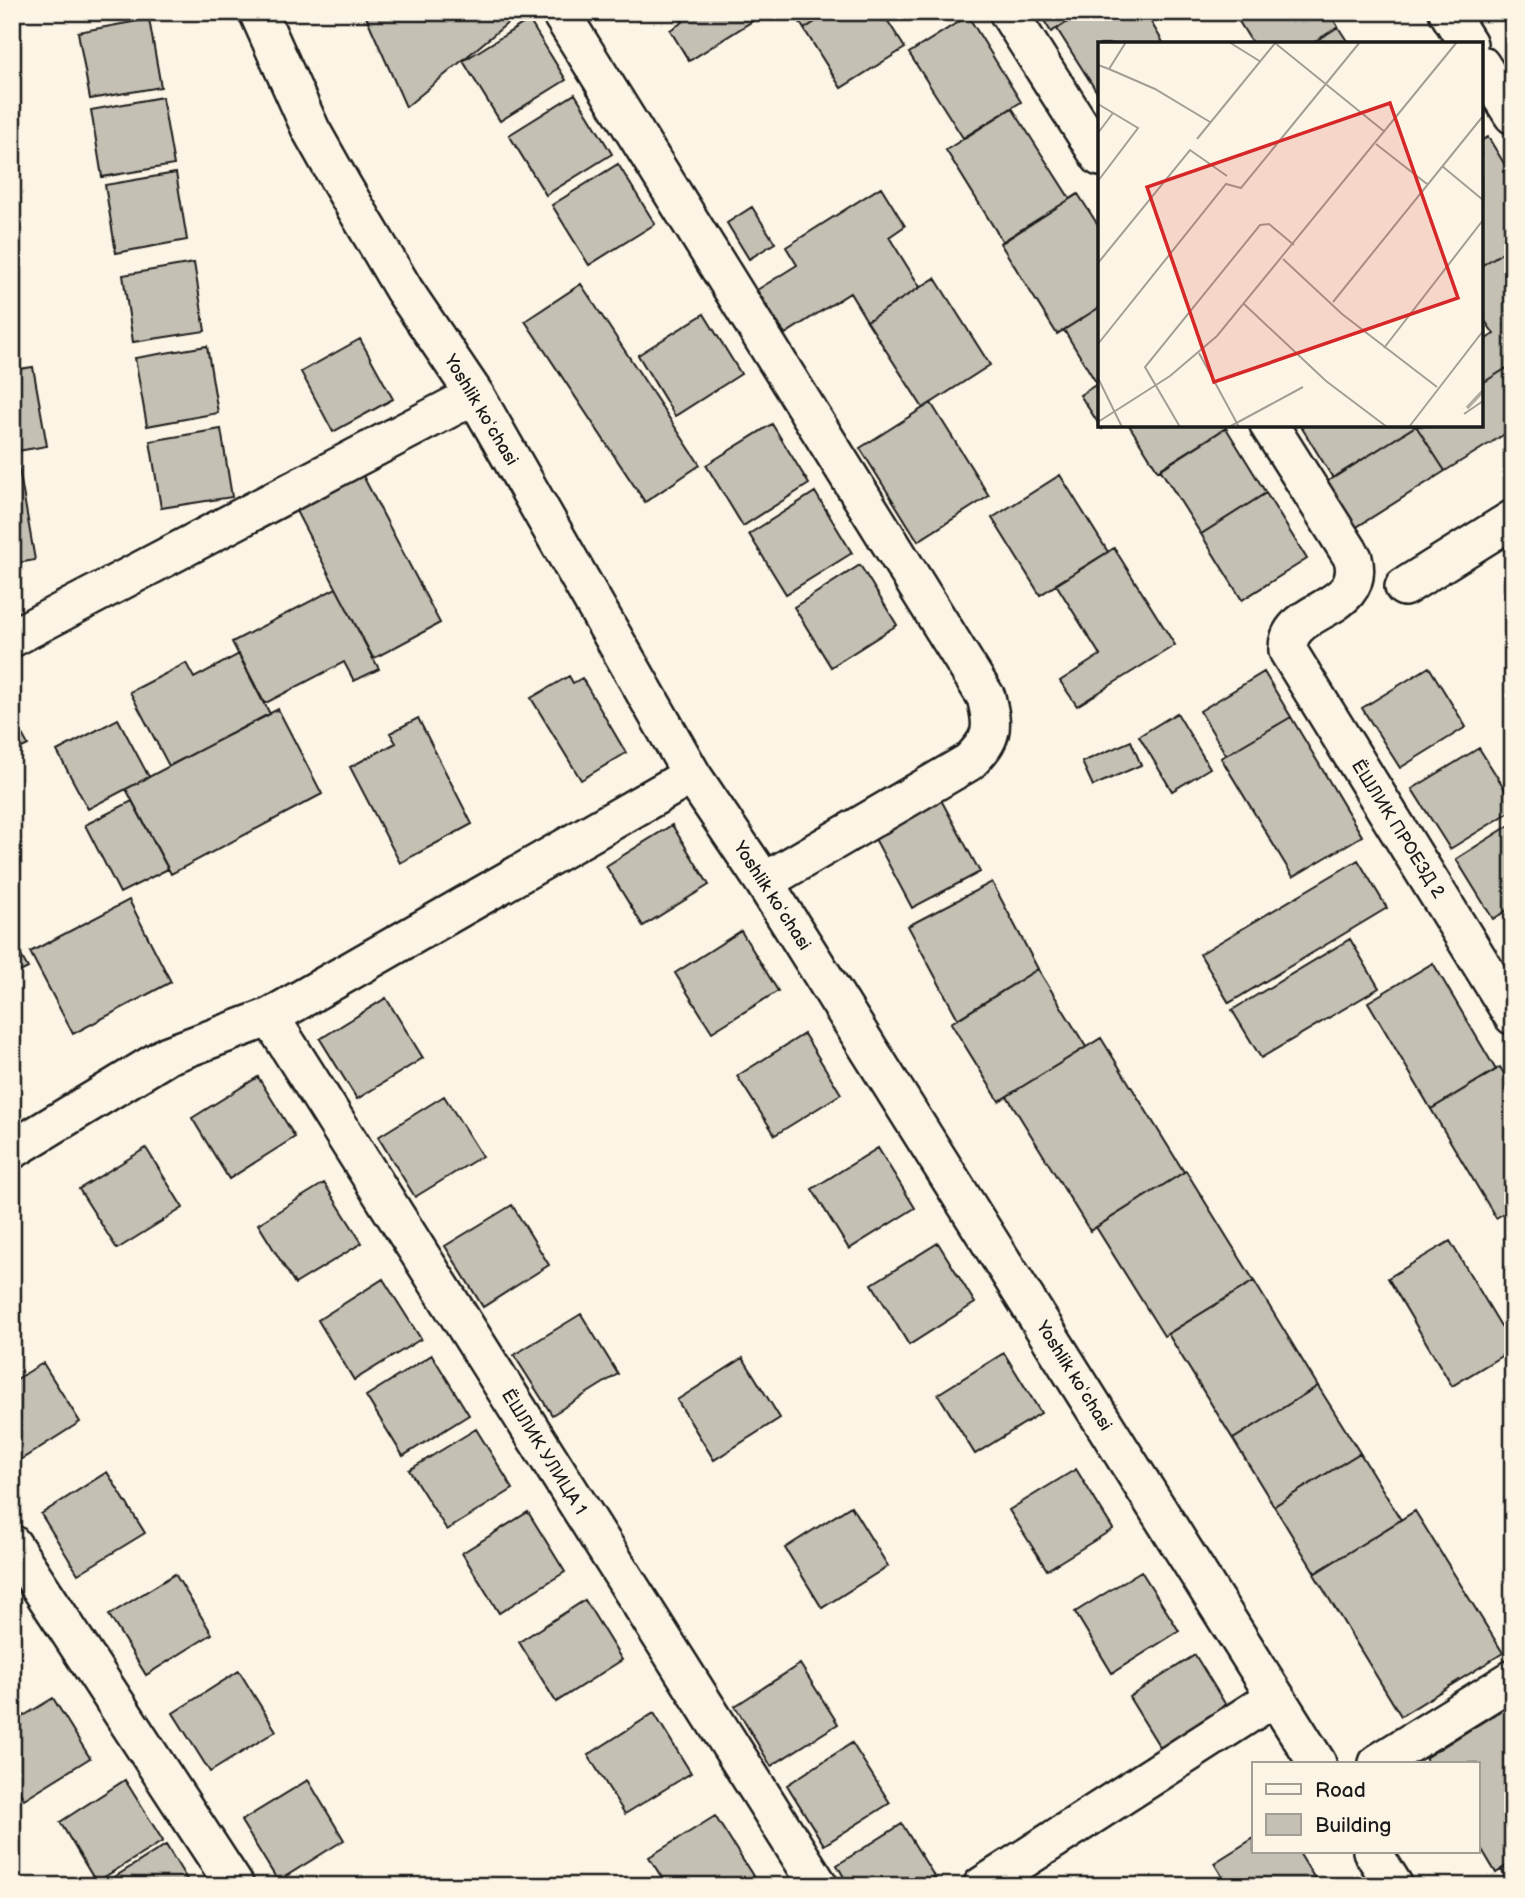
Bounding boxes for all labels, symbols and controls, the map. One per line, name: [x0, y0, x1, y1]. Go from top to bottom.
inset map: [1098, 42, 1483, 427]
street label: Yoshlik koʻchasi: [439, 350, 522, 469]
street label: ЁШЛИК ПРОЕЗД 2: [1347, 755, 1450, 902]
street label: Yoshlik koʻchasi: [728, 837, 815, 954]
street label: Yoshlik koʻchasi: [1031, 1316, 1116, 1435]
street label: ЁШЛИК УЛИЦА 1: [497, 1385, 592, 1519]
legend: [1252, 1762, 1480, 1853]
text: Road: [1315, 1778, 1366, 1803]
text: Building: [1315, 1813, 1391, 1838]

